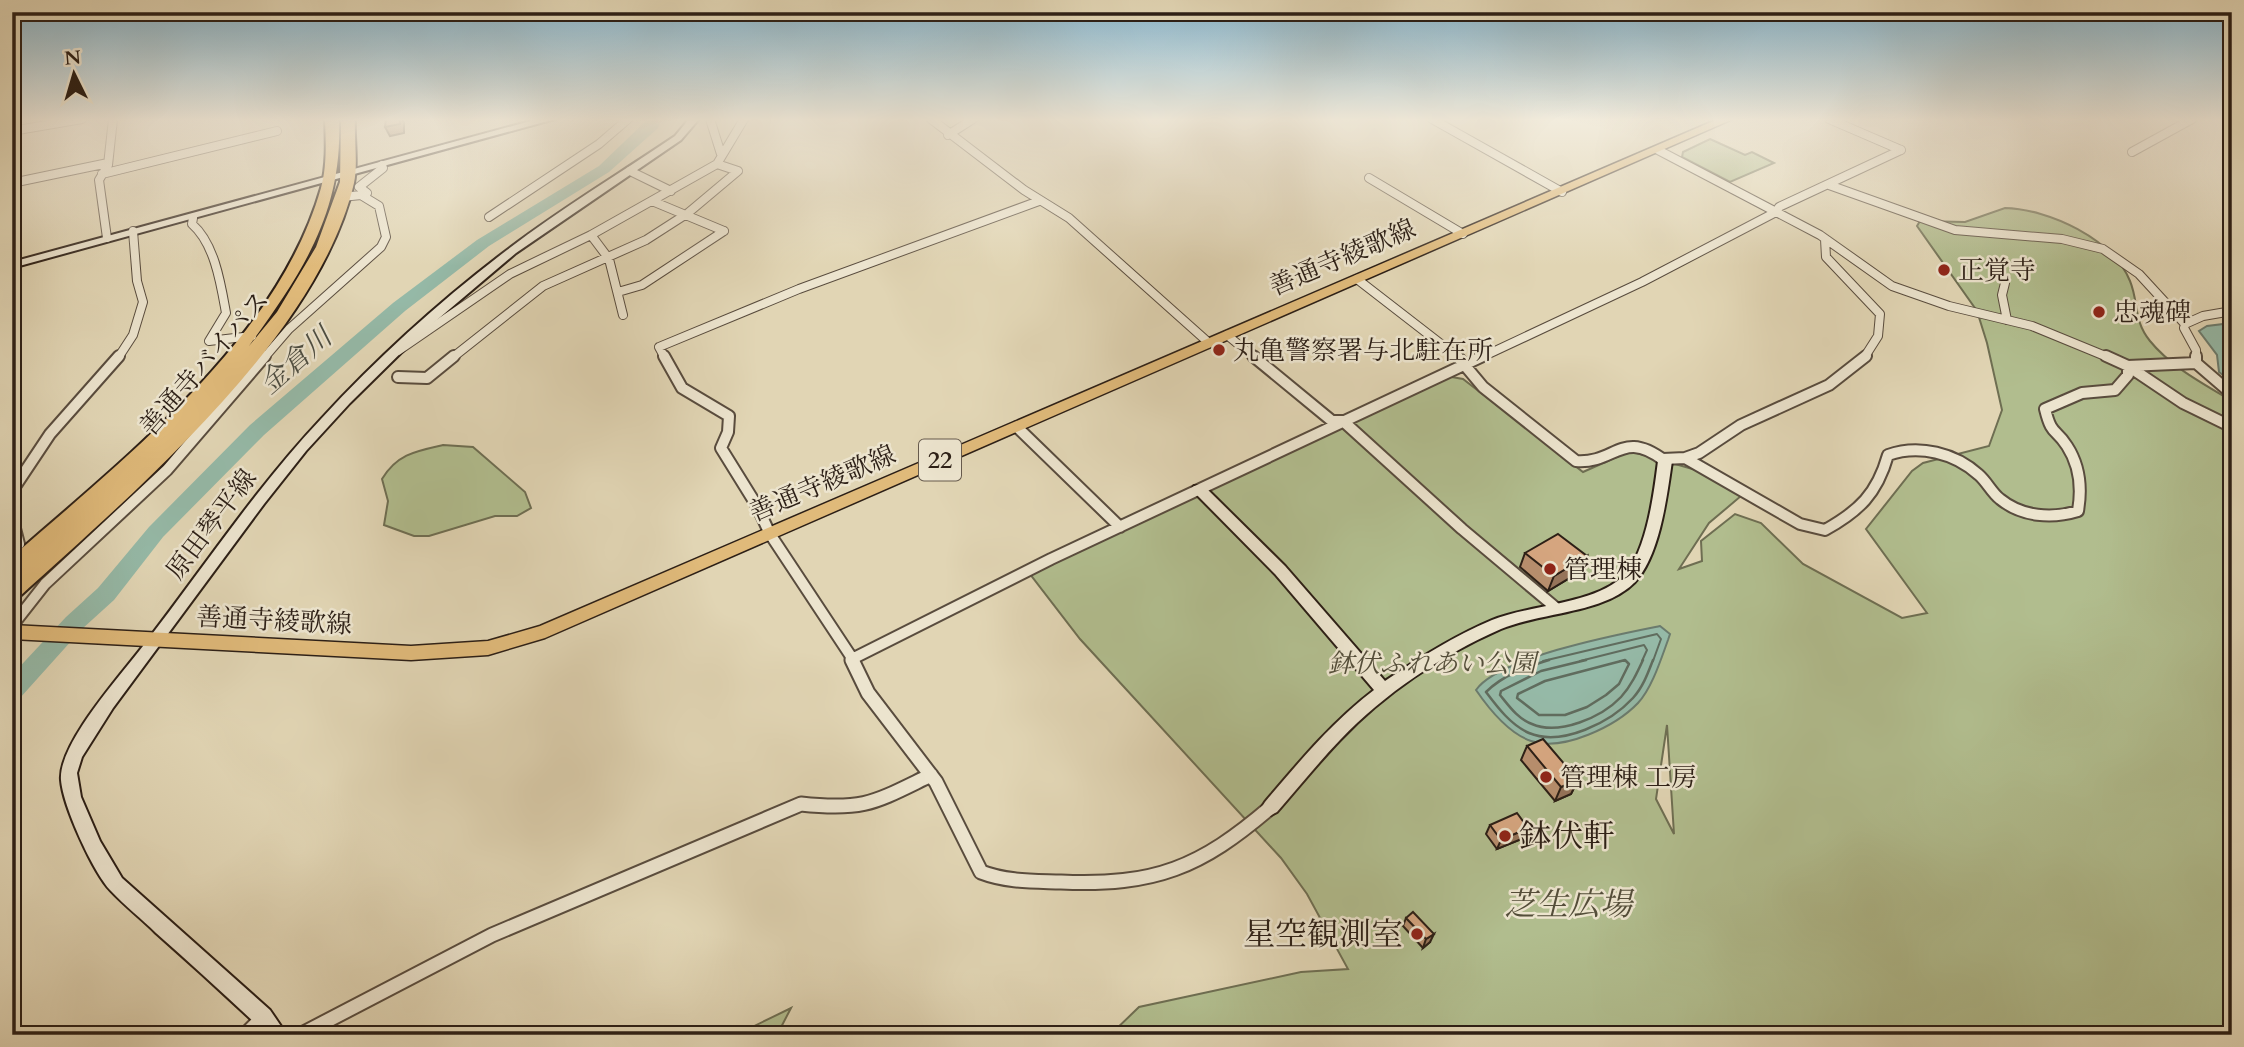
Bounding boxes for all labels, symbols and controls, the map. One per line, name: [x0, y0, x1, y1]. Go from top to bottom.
north arrow: [38, 38, 108, 108]
text: N: [63, 44, 82, 72]
street label: 善通寺綾歌線: [1264, 211, 1421, 304]
place label: 正覚寺: [1958, 253, 2036, 288]
marker: 正覚寺: [1936, 262, 1952, 278]
street label: 善通寺バイパス: [132, 283, 277, 443]
place label: 忠魂碑: [2113, 295, 2191, 330]
marker: 忠魂碑: [2091, 304, 2107, 320]
water label: 金倉川: [251, 317, 342, 403]
place label: 丸亀警察署与北駐在所: [1233, 333, 1493, 368]
marker: 丸亀警察署与北駐在所: [1211, 342, 1227, 358]
street label: 善通寺綾歌線: [744, 437, 901, 530]
road number: 22: [919, 439, 961, 480]
street label: 原田琴平線: [158, 462, 264, 587]
place label: 管理棟: [1564, 552, 1642, 587]
marker: 管理棟: [1542, 561, 1558, 577]
street label: 善通寺綾歌線: [195, 599, 353, 642]
park label: 鉢伏ふれあい公園: [1328, 646, 1540, 681]
place label: 管理棟 工房: [1560, 760, 1697, 795]
marker: 管理棟 工房: [1538, 769, 1554, 785]
place label: 鉢伏軒: [1519, 815, 1615, 859]
marker: 鉢伏軒: [1497, 828, 1513, 844]
park label: 芝生広場: [1504, 883, 1635, 927]
place label: 星空観測室: [1243, 913, 1403, 957]
marker: 星空観測室: [1409, 926, 1425, 942]

